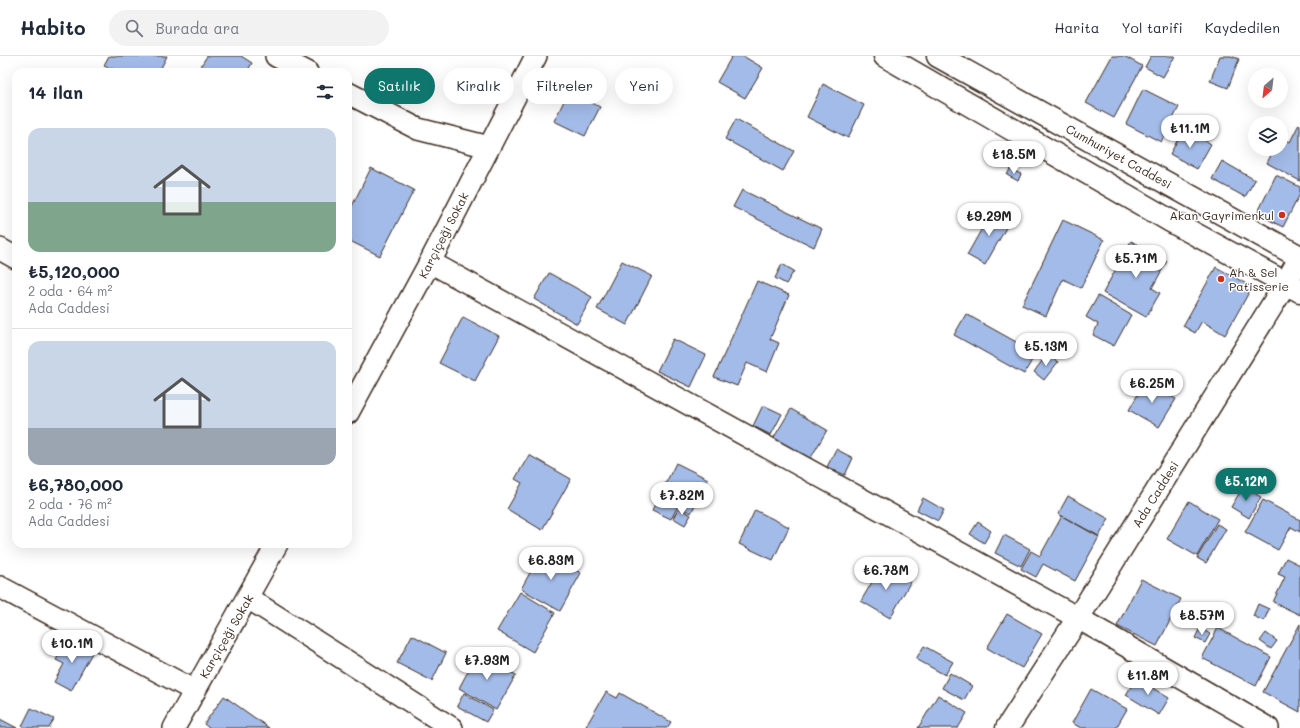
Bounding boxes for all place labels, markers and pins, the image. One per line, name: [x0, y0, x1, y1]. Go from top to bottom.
pin: ₺11.1M: [1157, 115, 1223, 149]
pin: ₺18.5M: [981, 141, 1047, 175]
pin: ₺9.29M: [956, 203, 1022, 237]
place label: Akan Gayrimenkul: [1169, 207, 1274, 223]
marker: Akan Gayrimenkul: [1277, 210, 1287, 220]
pin: ₺5.71M: [1103, 245, 1169, 279]
place label: Ah & Sel Patisserie: [1229, 264, 1289, 294]
marker: Ah & Sel Patisserie: [1216, 274, 1226, 284]
pin: ₺5.13M: [1013, 333, 1079, 367]
pin: ₺6.25M: [1119, 370, 1185, 404]
pin: ₺5.12M: [1213, 468, 1279, 502]
pin: ₺7.82M: [649, 482, 715, 516]
pin: ₺6.83M: [518, 547, 584, 581]
pin: ₺6.78M: [853, 557, 919, 591]
pin: ₺8.57M: [1169, 602, 1235, 636]
pin: ₺10.1M: [39, 630, 105, 664]
pin: ₺7.93M: [454, 647, 520, 681]
pin: ₺11.8M: [1115, 662, 1181, 696]

